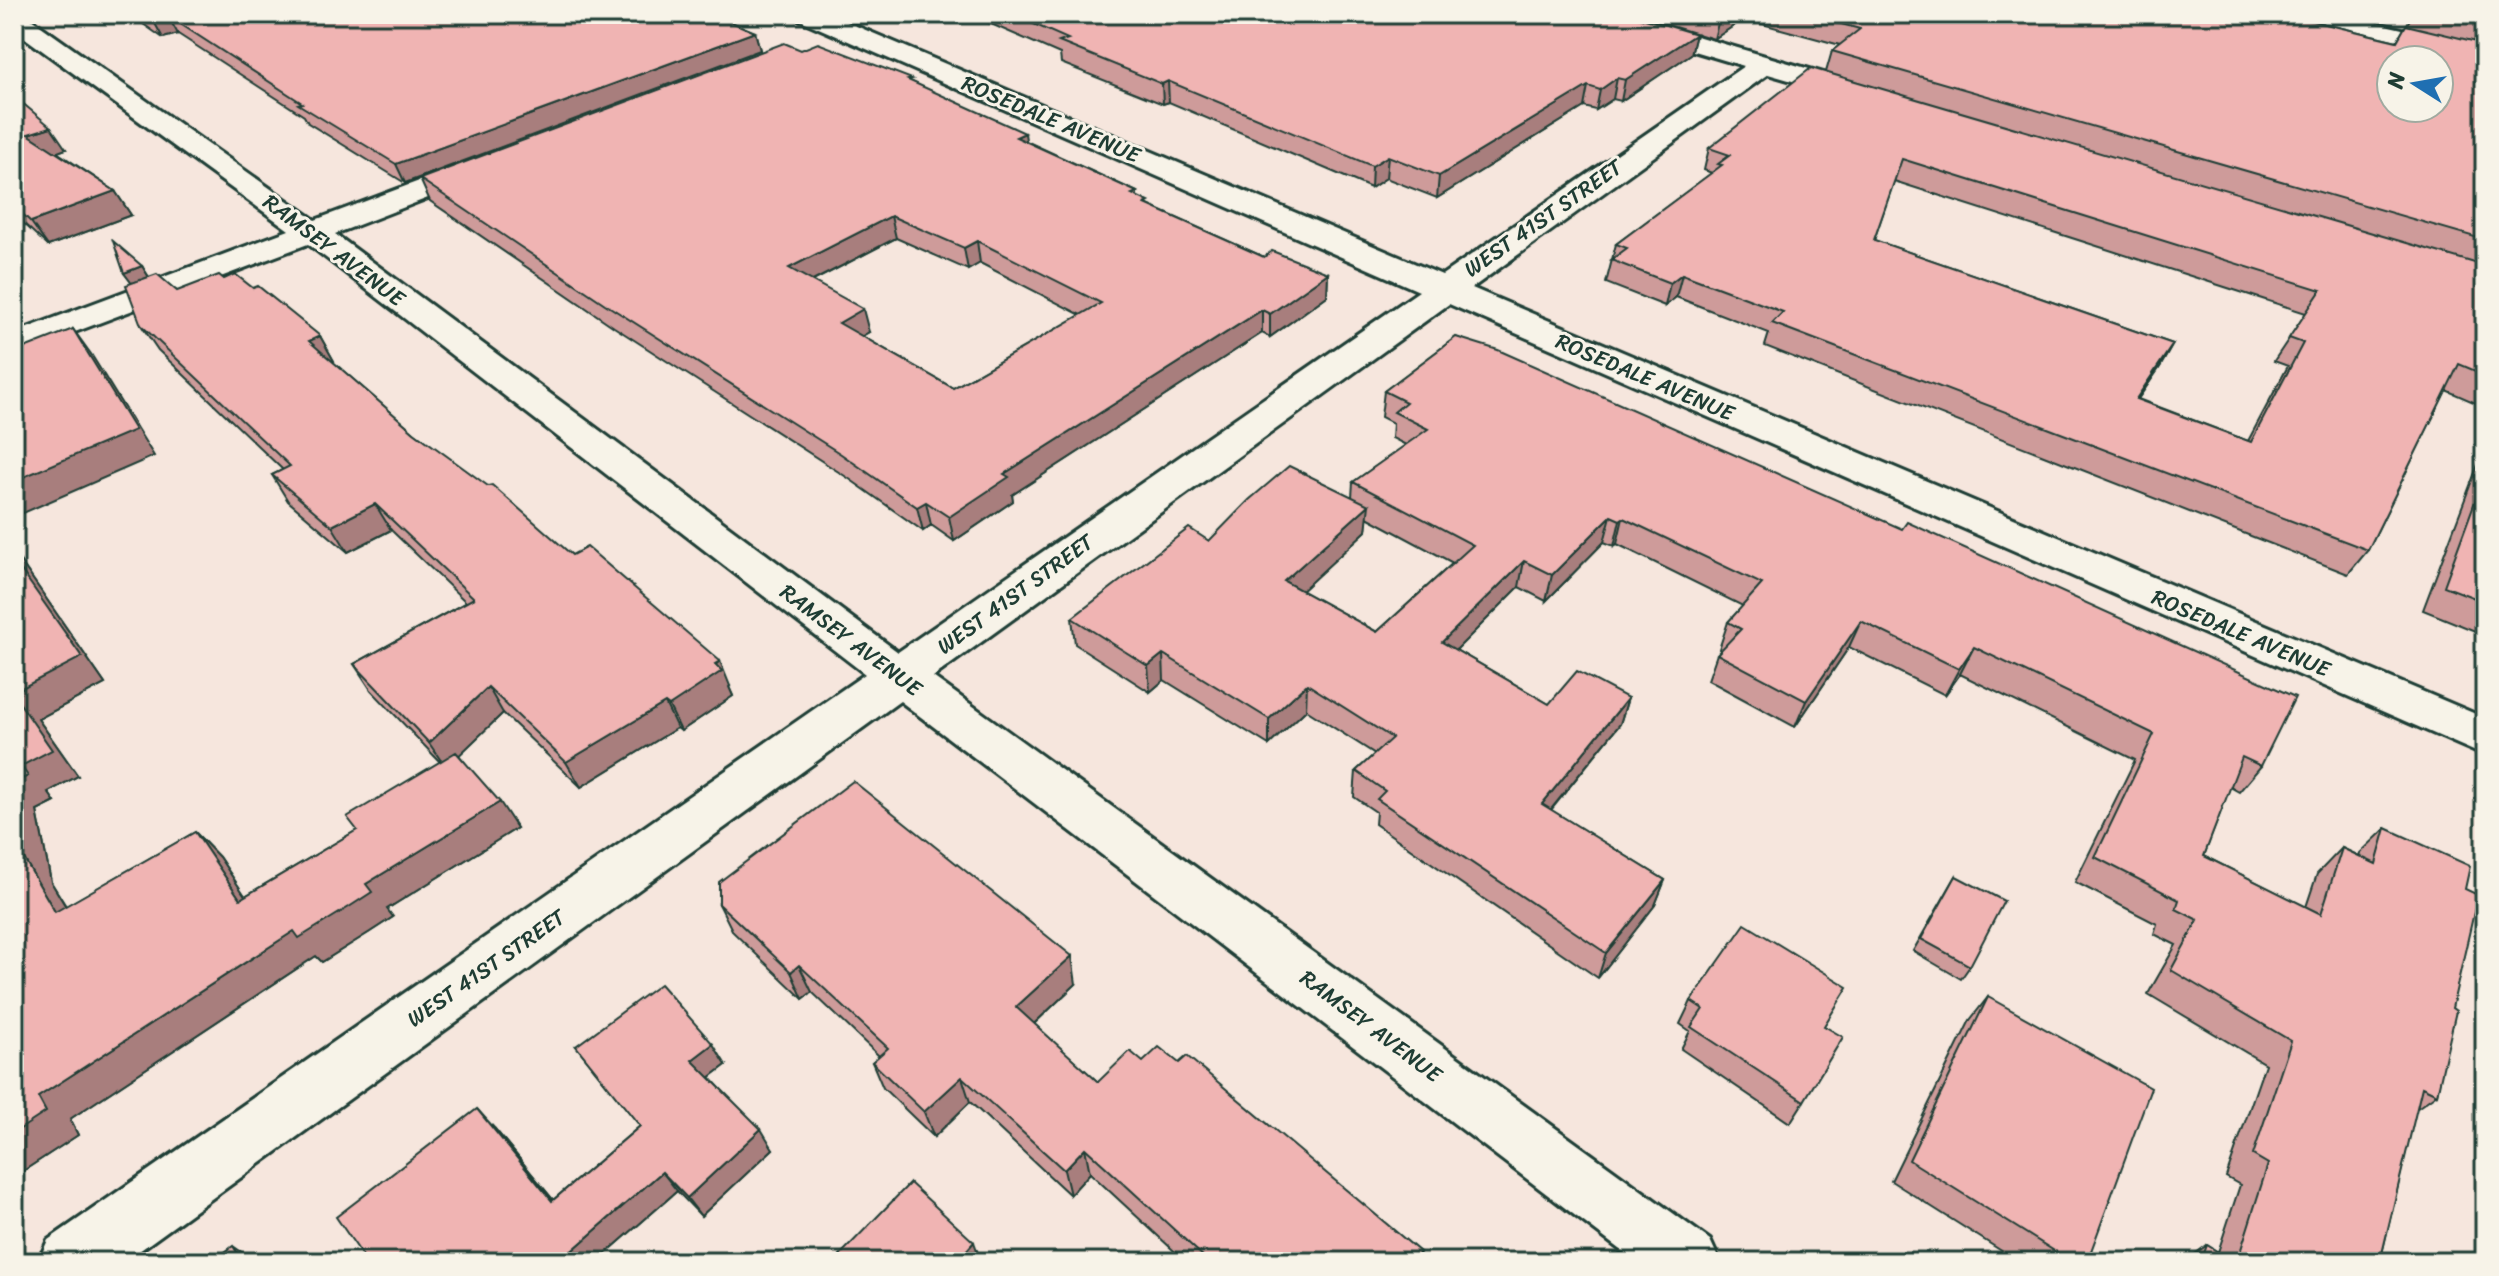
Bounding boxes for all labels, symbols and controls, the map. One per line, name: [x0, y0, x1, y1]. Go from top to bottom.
north arrow: [2375, 44, 2455, 124]
street label: ROSEDALE AVENUE: [955, 64, 1148, 175]
text: N: [2375, 68, 2417, 92]
street label: WEST 41ST STREET: [1455, 148, 1632, 288]
street label: RAMSEY AVENUE: [254, 183, 415, 318]
street label: ROSEDALE AVENUE: [1549, 322, 1742, 433]
street label: WEST 41ST STREET: [928, 523, 1103, 665]
street label: RAMSEY AVENUE: [771, 573, 932, 708]
street label: ROSEDALE AVENUE: [2145, 578, 2338, 689]
street label: WEST 41ST STREET: [398, 898, 575, 1038]
street label: RAMSEY AVENUE: [1291, 959, 1452, 1094]

